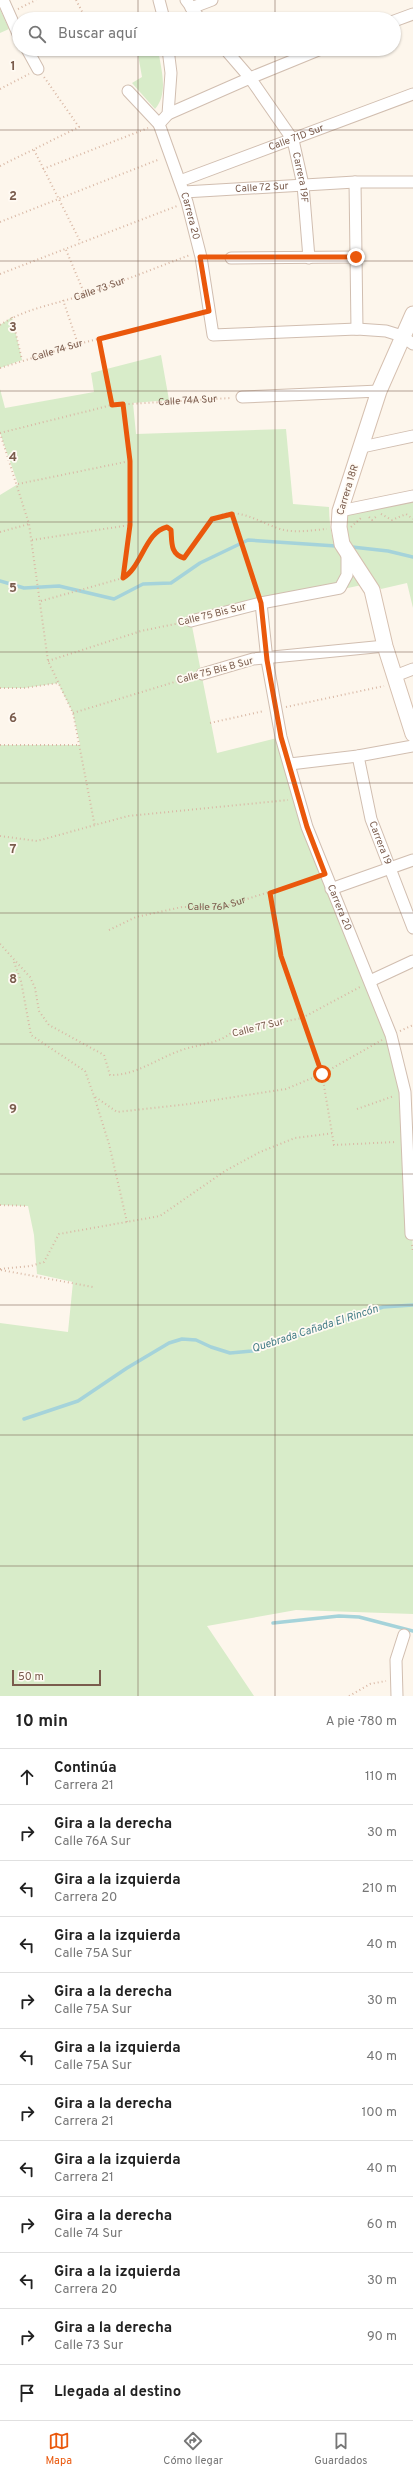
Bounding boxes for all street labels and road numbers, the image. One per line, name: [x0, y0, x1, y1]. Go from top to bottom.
street label: Calle 71D Sur: [267, 121, 326, 154]
street label: Carrera 19F: [289, 151, 311, 204]
street label: Calle 72 Sur: [235, 179, 289, 195]
street label: Carrera 20: [178, 190, 203, 241]
street label: Calle 73 Sur: [72, 274, 127, 304]
street label: Calle 74 Sur: [30, 336, 84, 364]
street label: Calle 74A Sur: [158, 392, 217, 409]
street label: Carrera 18R: [334, 463, 362, 517]
street label: Calle 75 Bis Sur: [177, 600, 248, 630]
street label: Calle 75 Bis B Sur: [175, 655, 255, 687]
street label: Carrera 19: [366, 819, 395, 867]
street label: Carrera 20: [324, 882, 355, 932]
street label: Calle 76A Sur: [187, 893, 247, 914]
street label: Calle 77 Sur: [231, 1015, 285, 1041]

